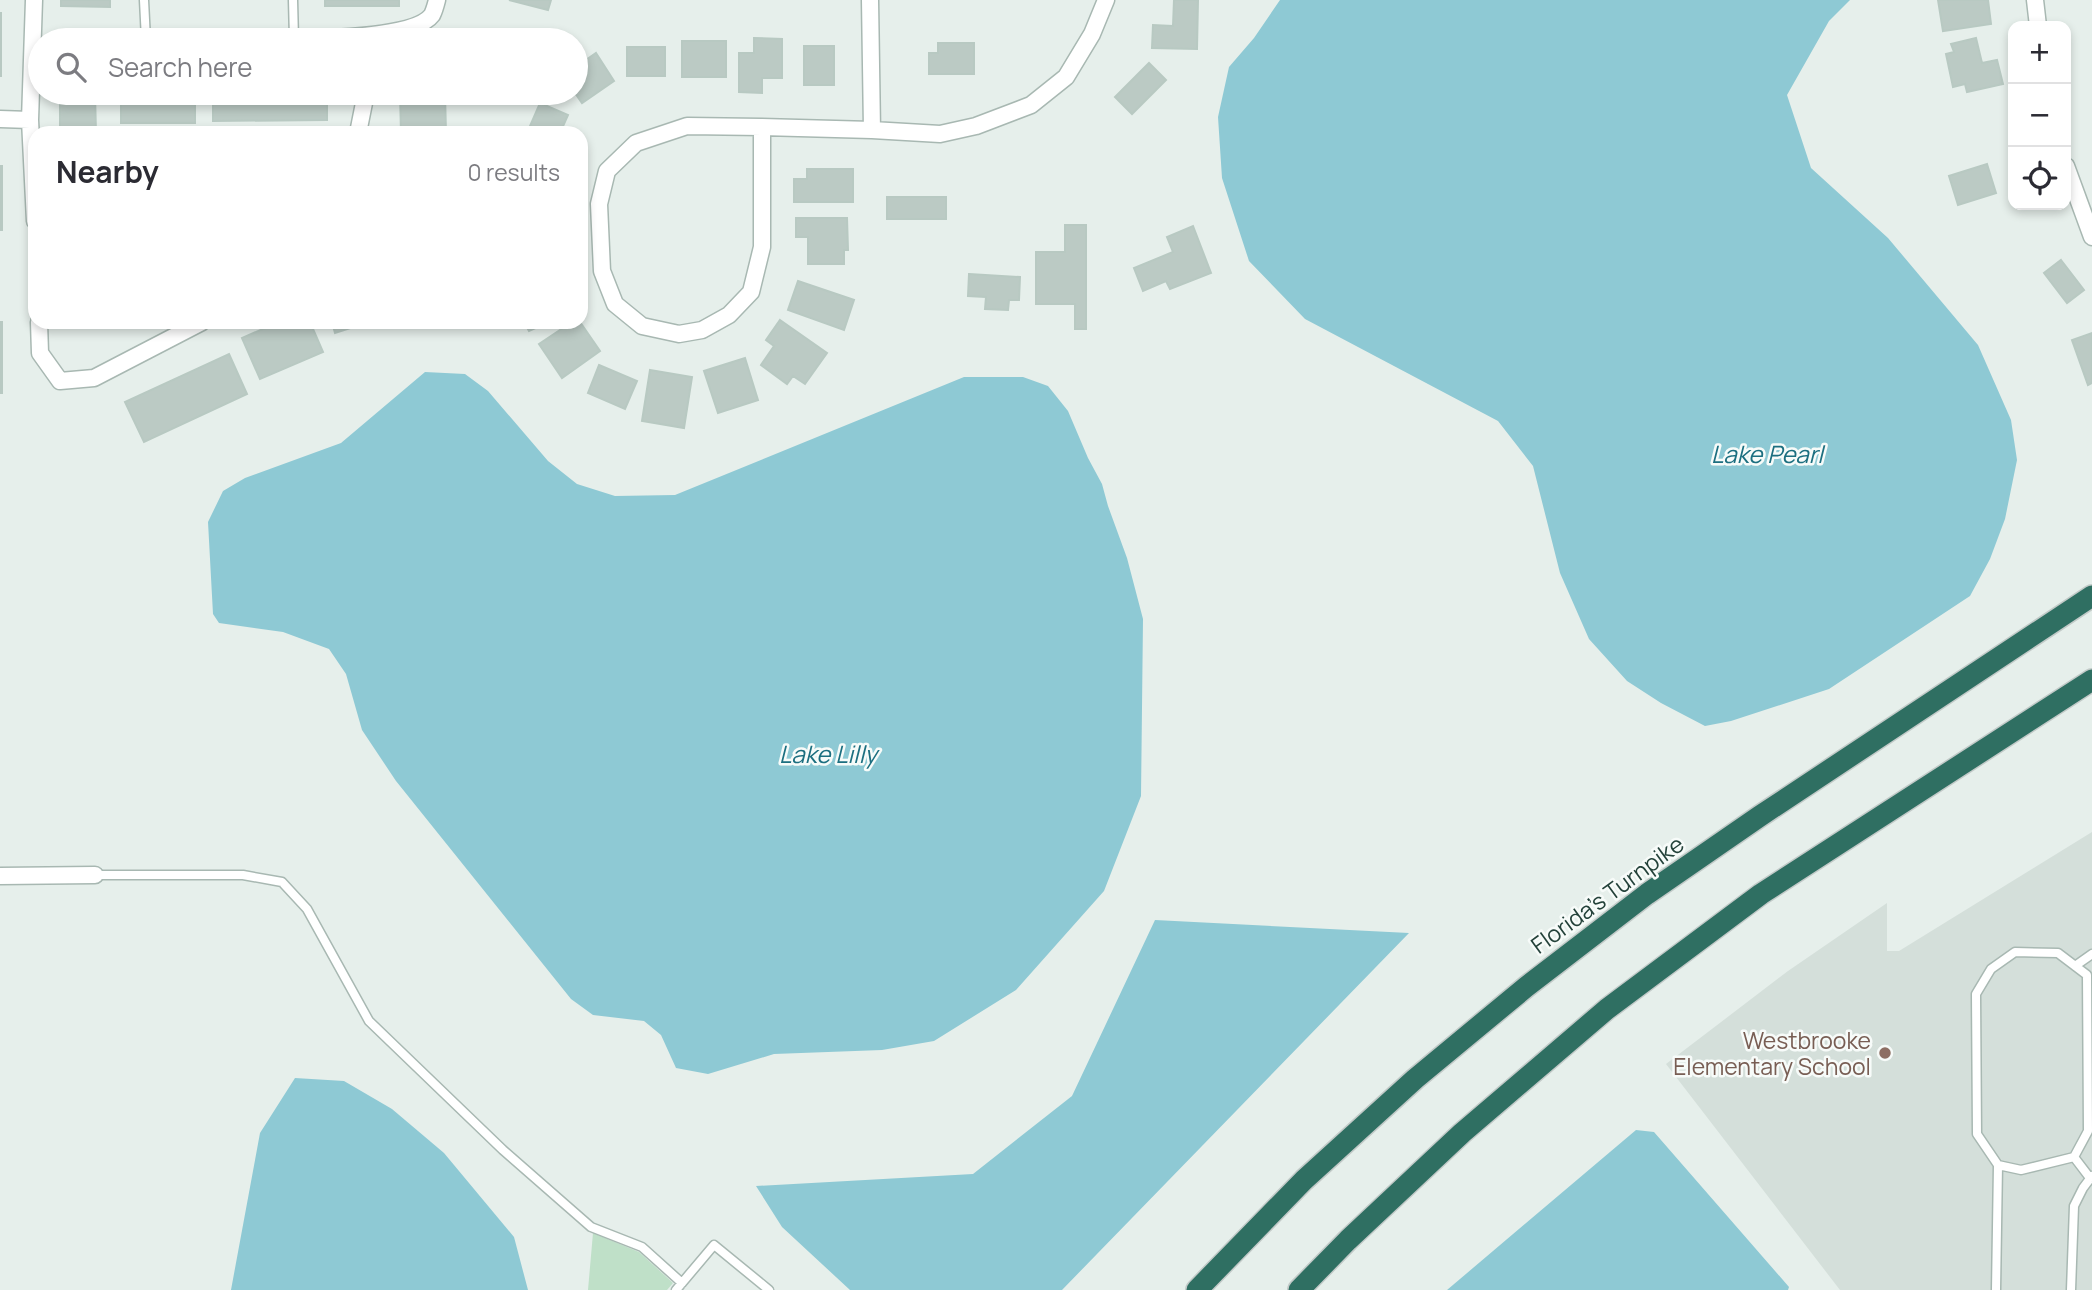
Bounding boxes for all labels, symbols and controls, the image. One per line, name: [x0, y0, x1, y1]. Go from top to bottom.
map controls: [2008, 21, 2071, 210]
button: +: [2008, 21, 2071, 84]
search box: [28, 28, 588, 105]
icon: search: [52, 48, 90, 86]
text: Search here: [108, 49, 253, 85]
button: −: [2008, 84, 2071, 147]
button: locate: [2008, 147, 2071, 210]
text: Nearby: [56, 151, 159, 192]
text: 0 results: [467, 156, 560, 188]
water label: Lake Pearl: [1711, 437, 1826, 470]
water label: Lake Lilly: [779, 737, 880, 770]
street label: Florida's Turnpike: [1524, 828, 1690, 960]
place label: Westbrooke Elementary School: [1673, 1024, 1871, 1082]
marker: Westbrooke Elementary School: [1877, 1045, 1893, 1061]

